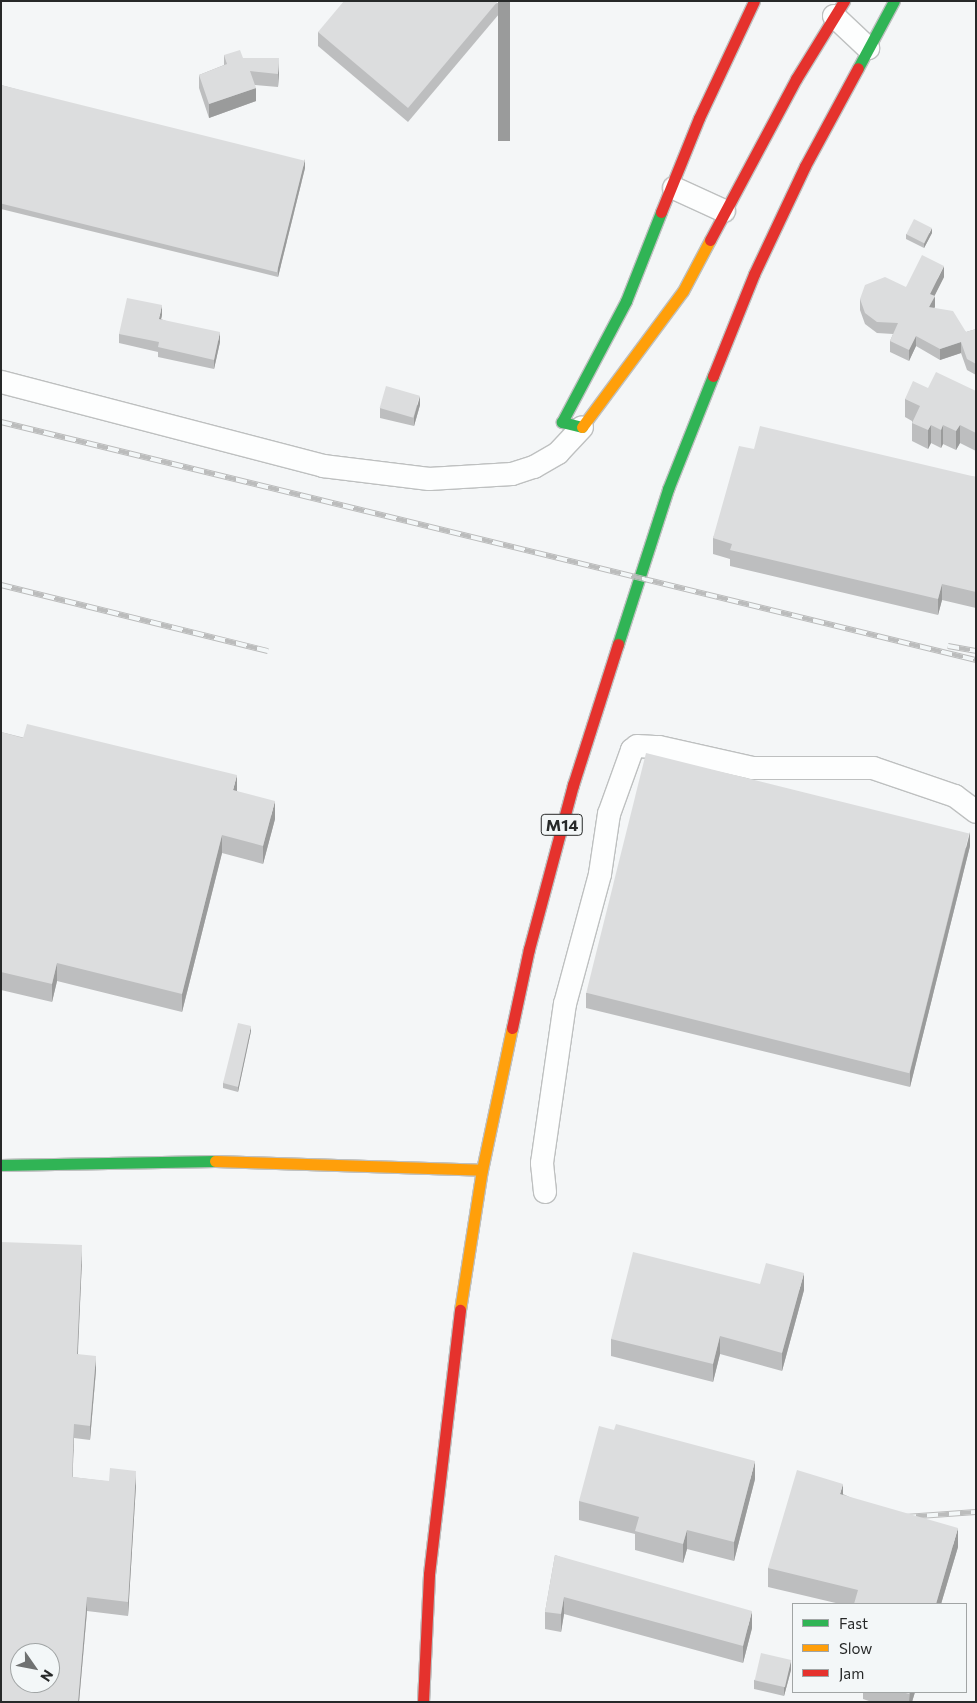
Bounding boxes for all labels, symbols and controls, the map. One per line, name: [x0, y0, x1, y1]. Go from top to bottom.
road number: M14: [541, 812, 583, 838]
legend: [792, 1603, 967, 1693]
text: Fast: [839, 1614, 868, 1632]
text: Slow: [839, 1639, 872, 1657]
north arrow: [10, 1643, 60, 1693]
text: Jam: [839, 1664, 864, 1682]
text: N: [37, 1667, 57, 1685]

